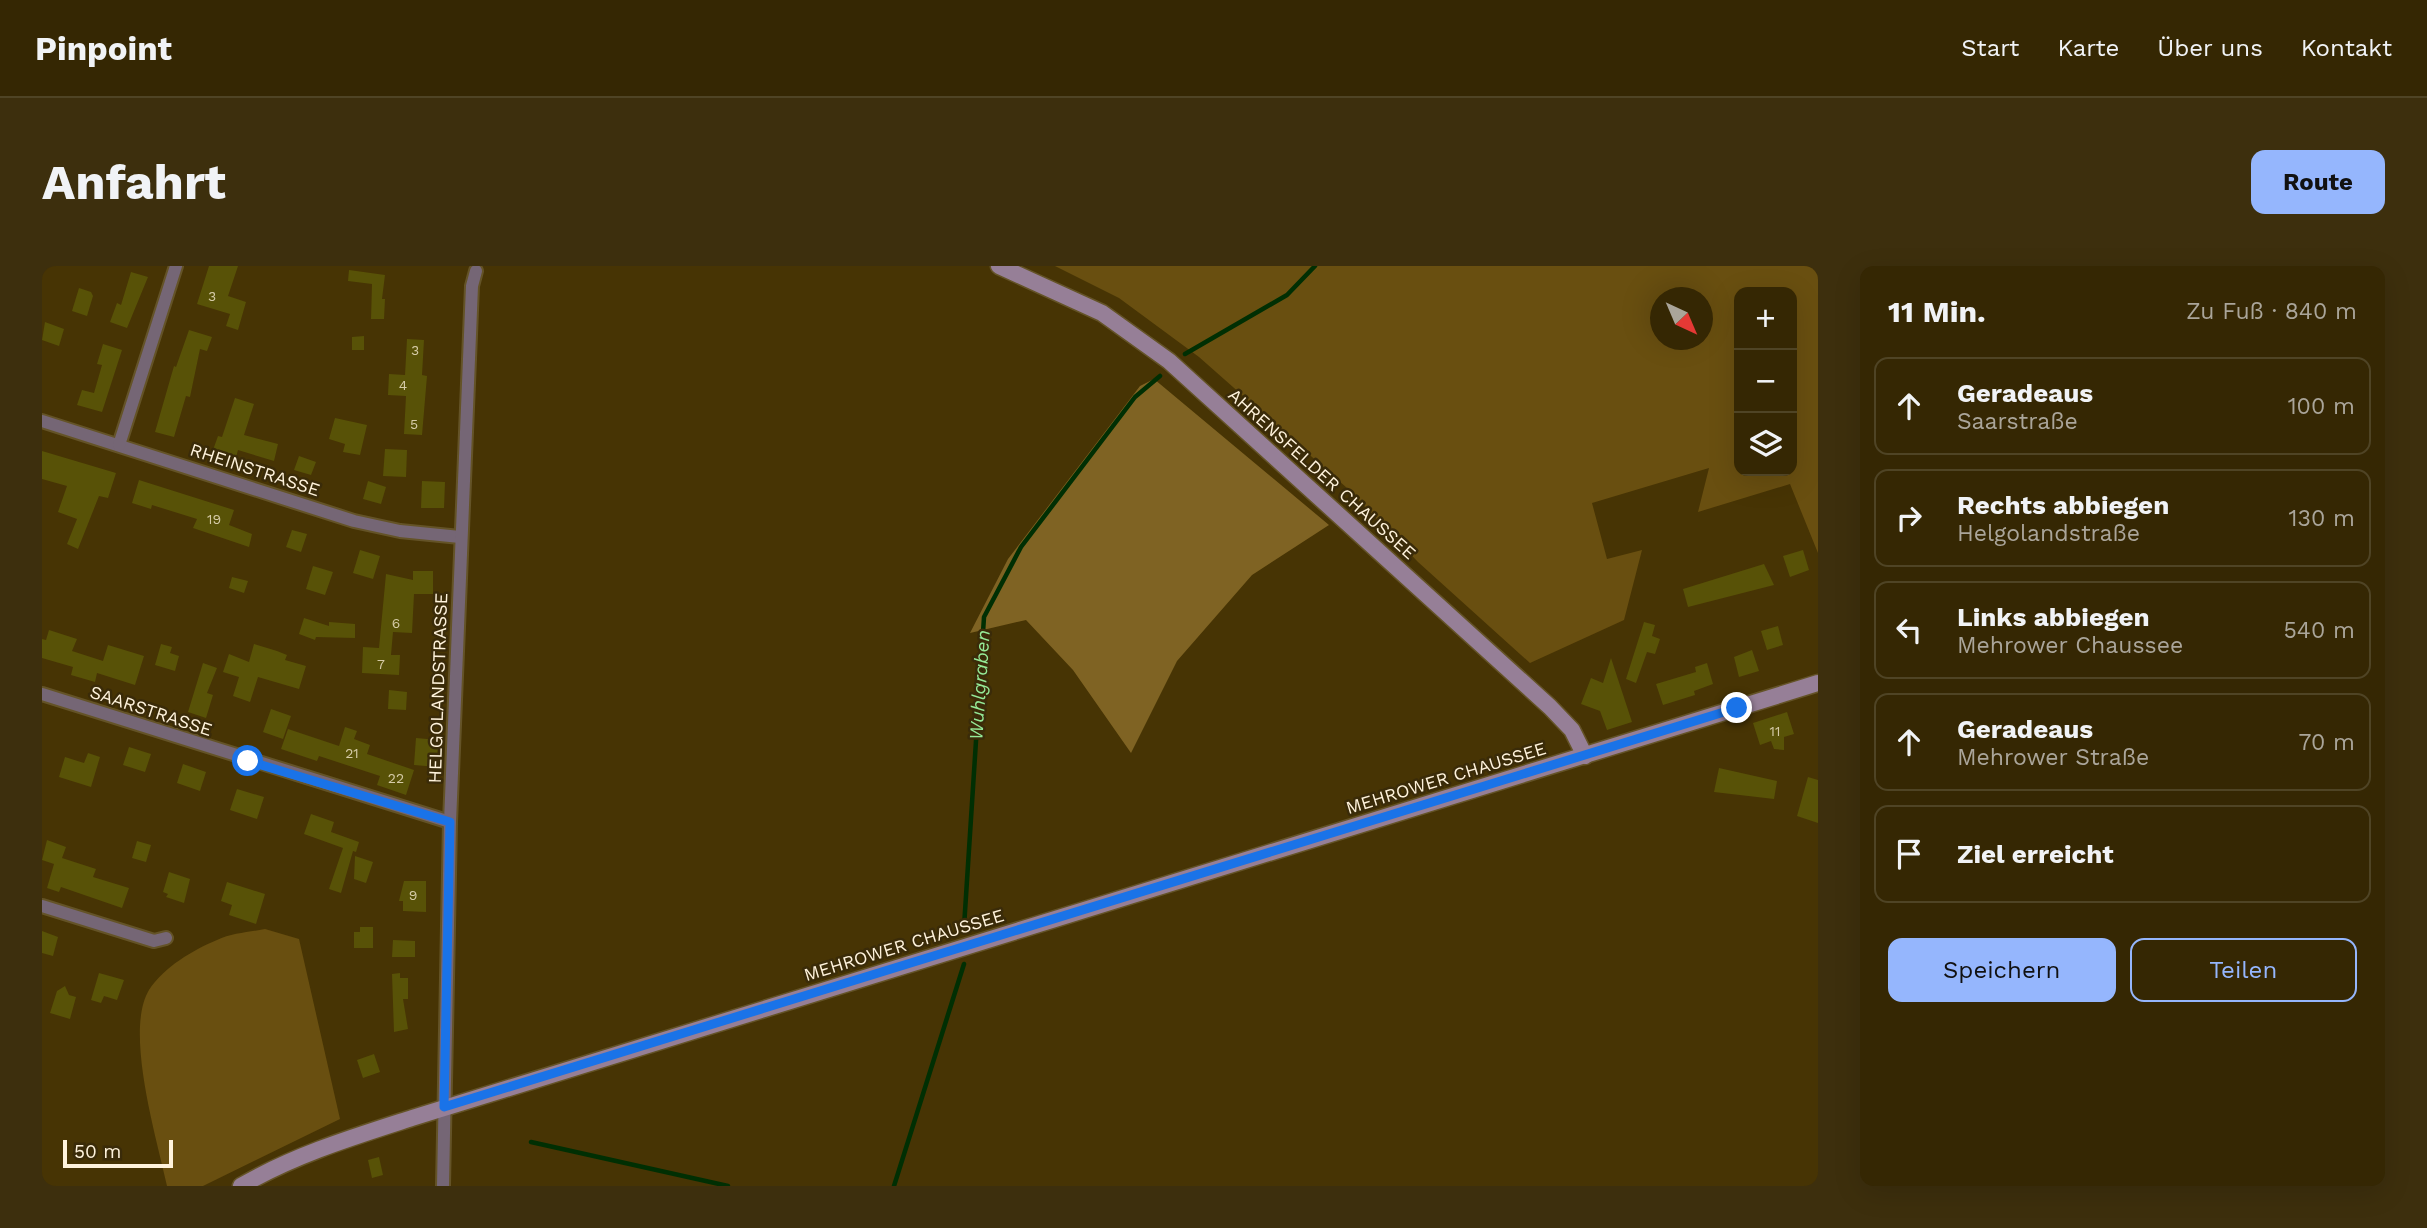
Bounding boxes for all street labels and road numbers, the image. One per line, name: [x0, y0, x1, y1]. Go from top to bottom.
street label: AHRENSFELDER CHAUSSEE: [1224, 384, 1420, 563]
street label: RHEINSTRASSE: [188, 439, 323, 500]
street label: HELGOLANDSTRASSE: [424, 592, 451, 784]
street label: SAARSTRASSE: [87, 681, 215, 740]
street label: MEHROWER CHAUSSEE: [1343, 737, 1548, 818]
street label: MEHROWER CHAUSSEE: [801, 904, 1006, 985]

